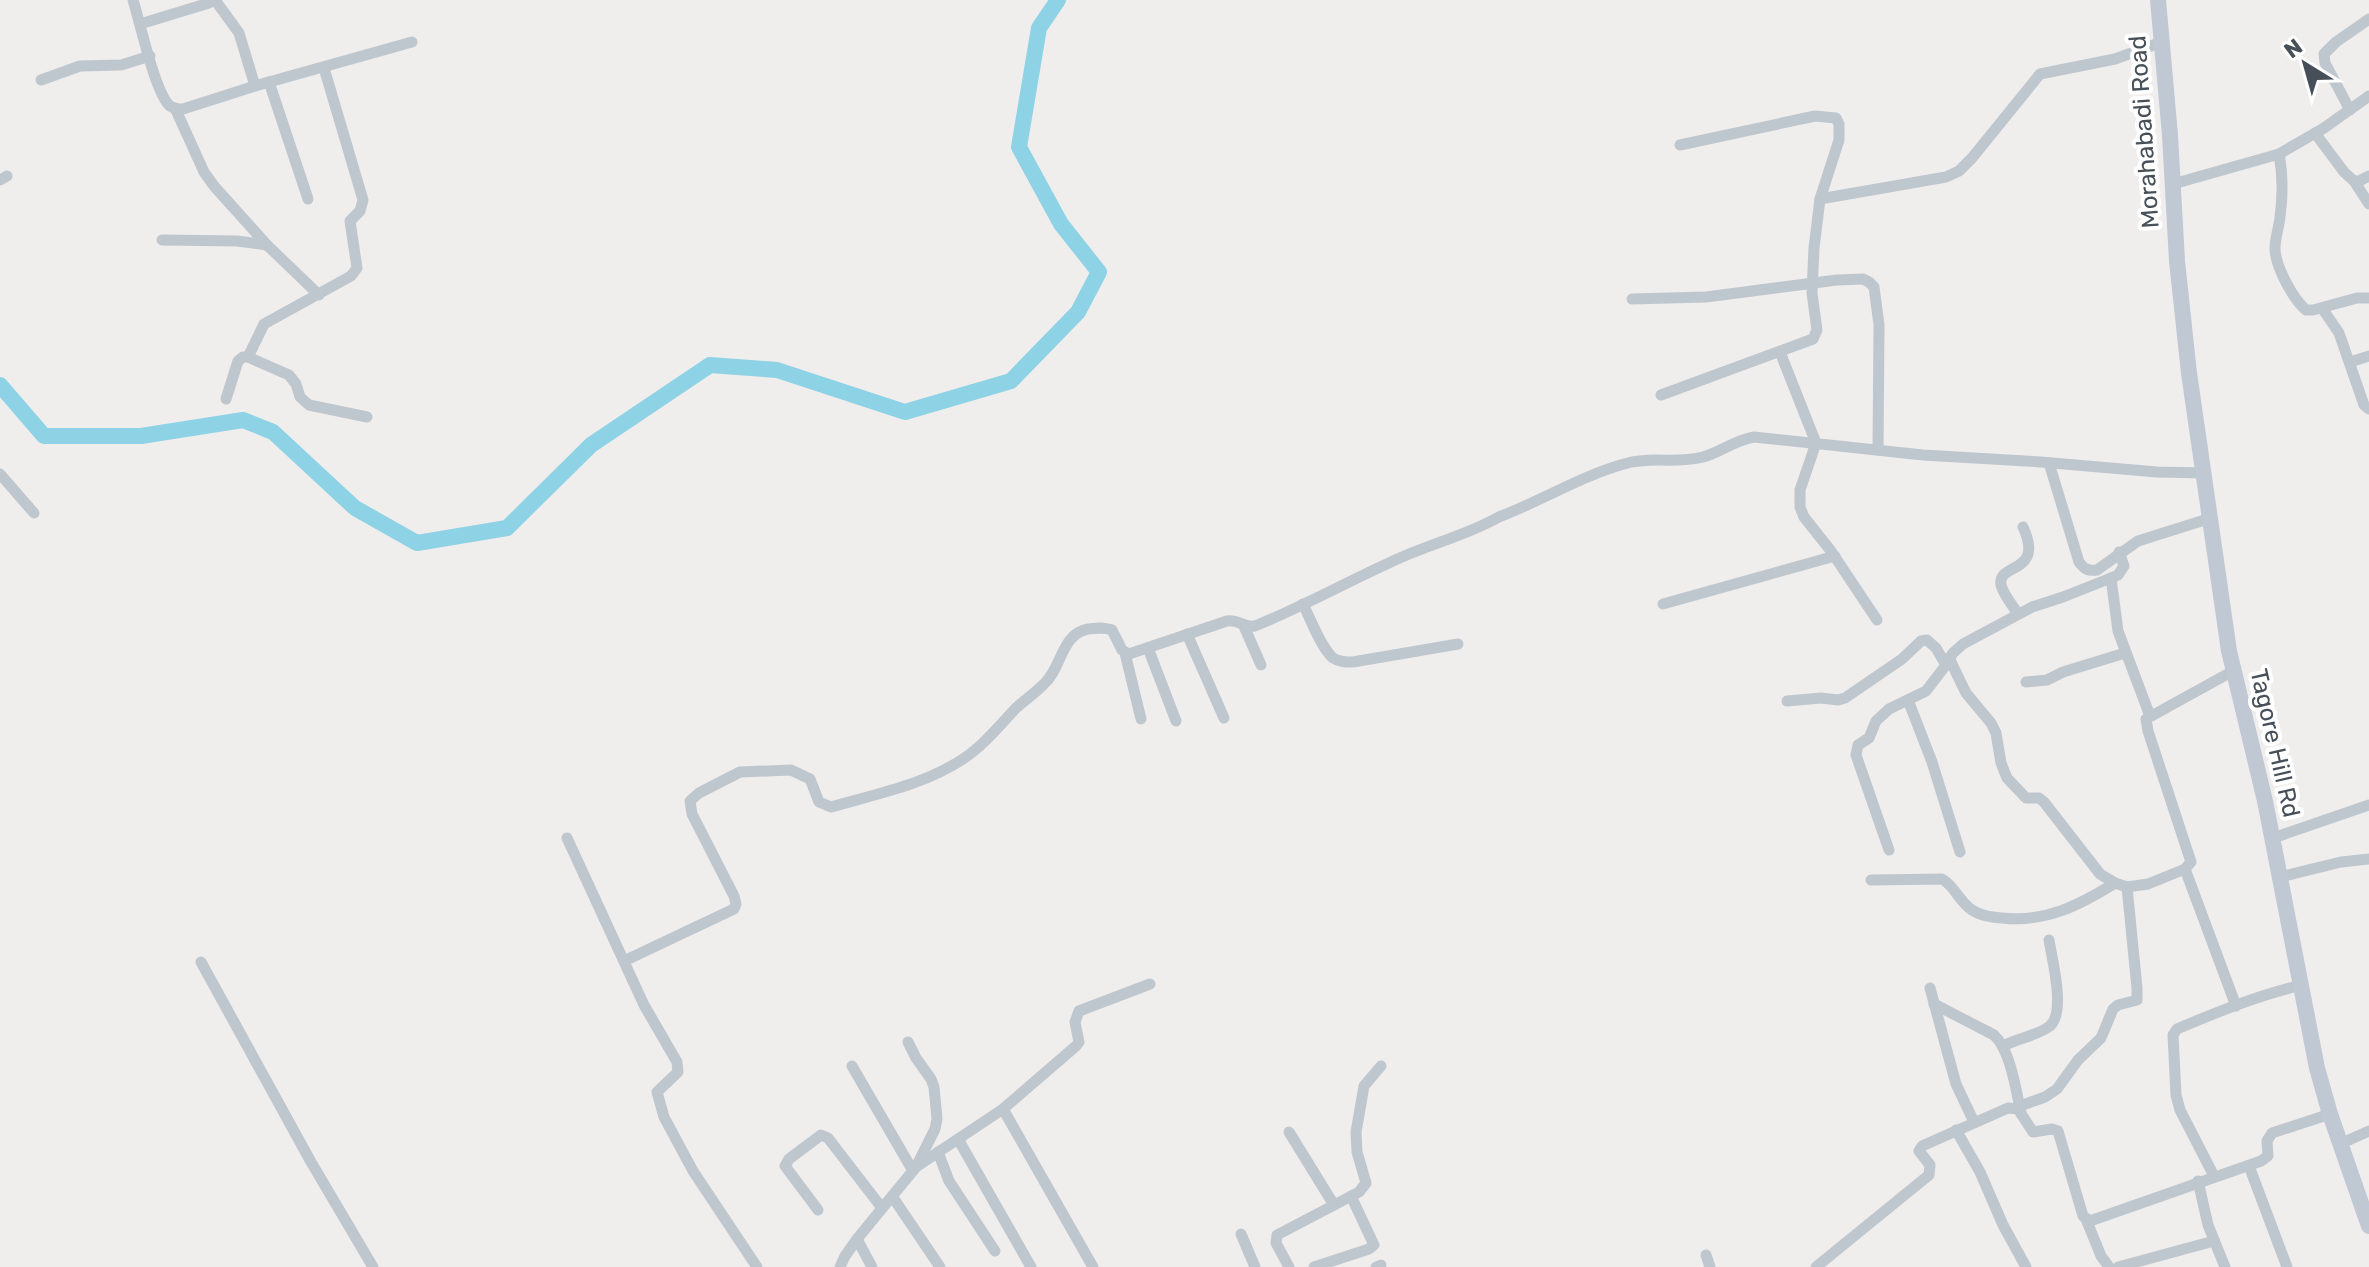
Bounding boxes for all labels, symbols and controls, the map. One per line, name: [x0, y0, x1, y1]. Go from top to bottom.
north arrow: [2265, 24, 2345, 104]
text: N: [2279, 33, 2308, 64]
street label: Morahabadi Road: [2123, 35, 2165, 229]
street label: Tagore Hill Rd: [2244, 666, 2306, 820]

